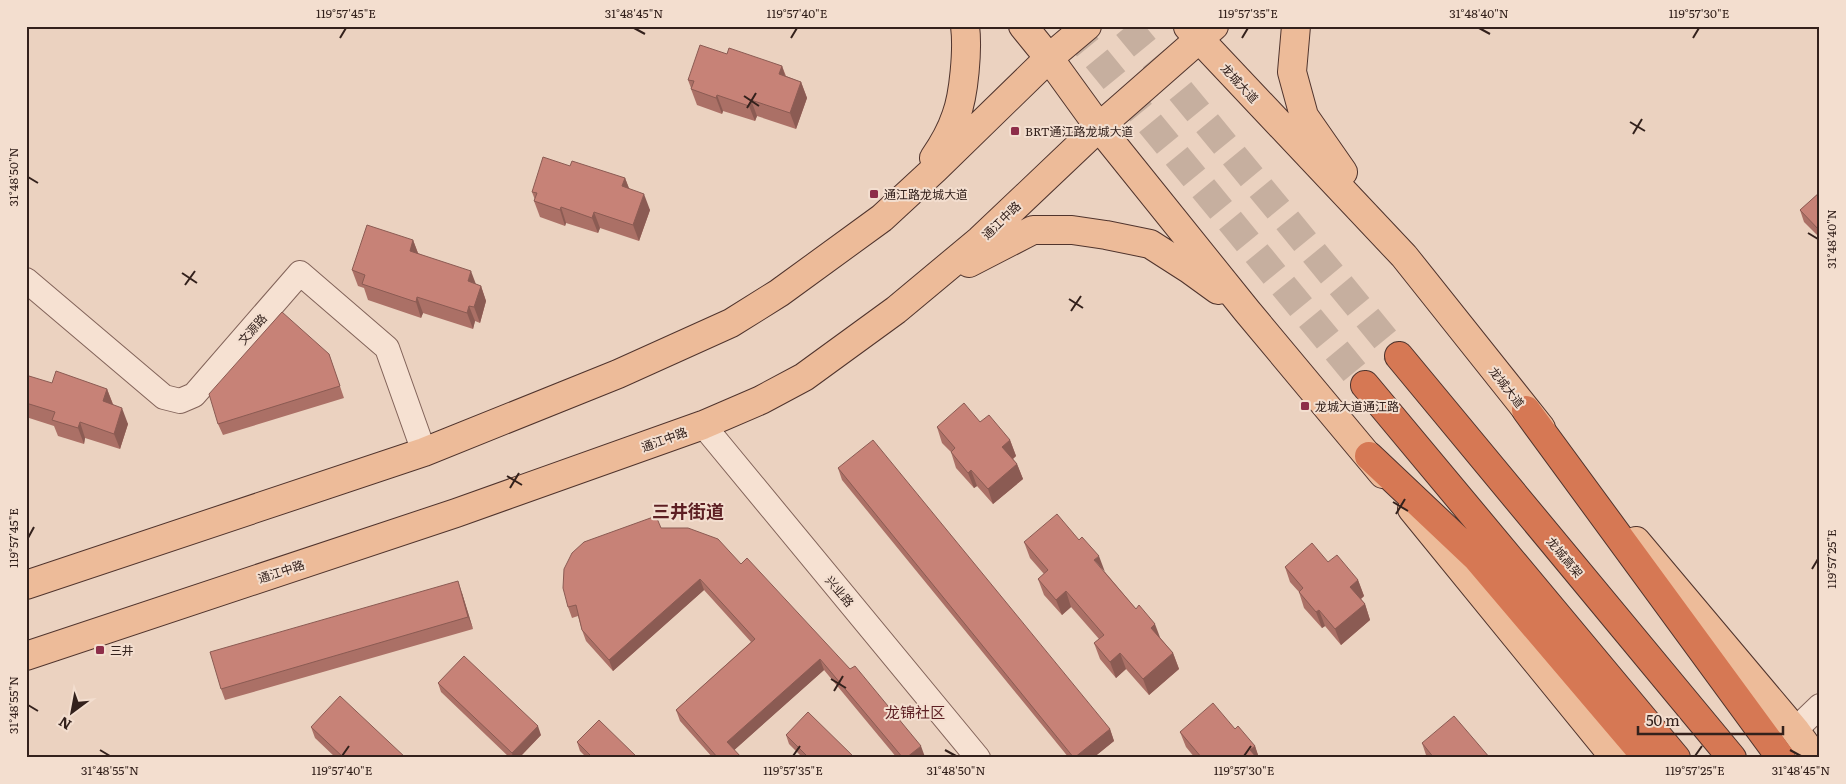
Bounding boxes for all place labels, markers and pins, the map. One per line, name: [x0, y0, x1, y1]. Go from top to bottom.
place label: BRT通江路龙城大道: [1025, 122, 1134, 140]
marker: BRT通江路龙城大道: [1009, 125, 1021, 137]
place label: 通江路龙城大道: [884, 185, 968, 203]
marker: 通江路龙城大道: [868, 188, 880, 200]
place label: 龙城大道通江路: [1315, 397, 1399, 415]
marker: 龙城大道通江路: [1299, 400, 1311, 412]
place label: 三井: [110, 641, 134, 659]
marker: 三井: [94, 644, 106, 656]

